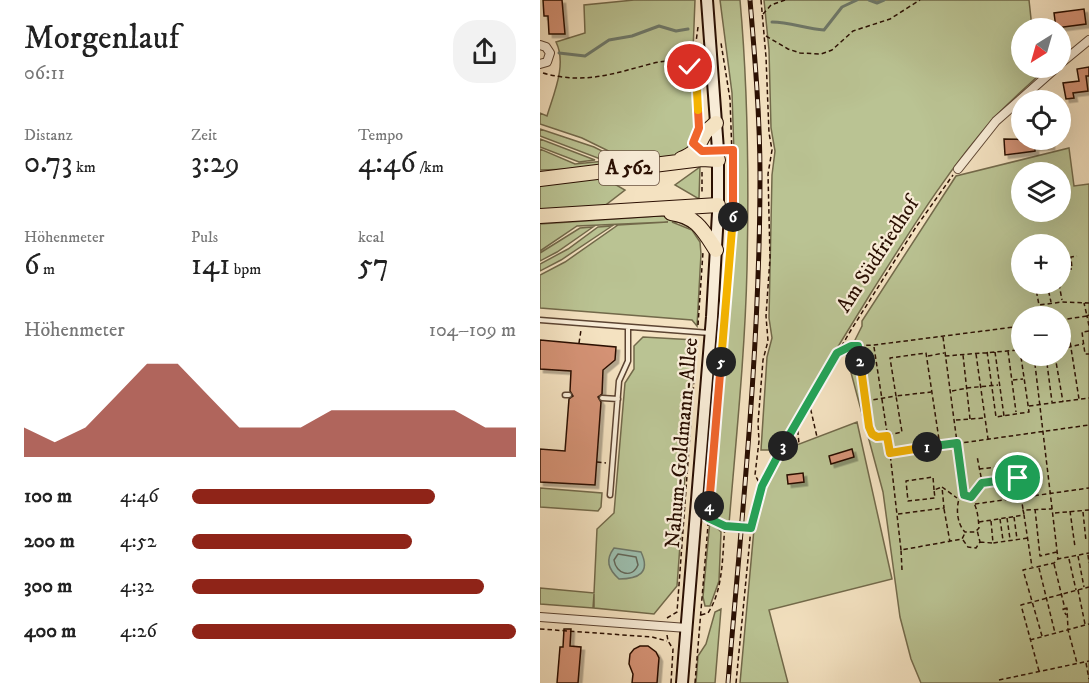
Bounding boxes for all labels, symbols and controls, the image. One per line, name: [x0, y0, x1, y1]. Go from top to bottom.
text: Morgenlauf: [24, 18, 179, 59]
north arrow: [1011, 18, 1071, 78]
map controls: [1011, 18, 1071, 366]
button: share: [453, 20, 516, 83]
pin: [664, 41, 715, 92]
icon: check: [673, 50, 706, 83]
text: 06:11: [24, 61, 65, 86]
button: locate: [1011, 90, 1071, 150]
text: Distanz: [24, 125, 73, 145]
text: Zeit: [191, 125, 217, 145]
text: Tempo: [358, 125, 403, 145]
text: 0.73: [24, 145, 72, 182]
text: 3:29: [191, 145, 240, 182]
text: 4:46: [358, 145, 416, 182]
road number: A 562: [599, 151, 659, 185]
text: km: [72, 157, 96, 177]
text: /km: [416, 157, 444, 177]
button: layers: [1011, 162, 1071, 222]
street label: Am Südfriedhof: [831, 190, 927, 317]
pin: 6: [718, 202, 748, 232]
text: 6: [729, 207, 737, 227]
text: Höhenmeter: [24, 227, 105, 247]
text: Puls: [191, 227, 218, 247]
text: kcal: [358, 227, 384, 247]
button: +: [1011, 234, 1071, 294]
text: 6: [24, 247, 40, 284]
text: 141: [191, 247, 230, 284]
text: 57: [358, 247, 389, 284]
text: m: [40, 259, 55, 279]
text: bpm: [230, 259, 261, 279]
button: −: [1011, 306, 1071, 366]
text: Höhenmeter: [24, 318, 125, 343]
text: 104–109 m: [429, 318, 516, 343]
street label: Nahum-Goldmann-Allee: [660, 336, 704, 549]
pin: 2: [845, 346, 875, 376]
pin: 5: [706, 347, 736, 377]
text: 2: [856, 351, 864, 371]
text: 5: [717, 352, 725, 372]
pin: 3: [768, 431, 798, 461]
pin: 1: [912, 432, 942, 462]
text: 3: [780, 436, 786, 456]
text: 1: [924, 437, 930, 457]
pin: [992, 452, 1043, 503]
icon: arrive: [1001, 461, 1034, 494]
text: 100 m: [24, 484, 72, 509]
text: 4:46: [120, 484, 159, 509]
pin: 4: [694, 491, 724, 521]
text: 4: [704, 496, 714, 516]
text: 200 m: [24, 529, 75, 554]
text: 4:52: [120, 529, 157, 554]
text: 300 m: [24, 574, 72, 599]
text: 4:32: [120, 574, 154, 599]
text: 400 m: [24, 619, 76, 644]
text: 4:26: [120, 619, 157, 644]

